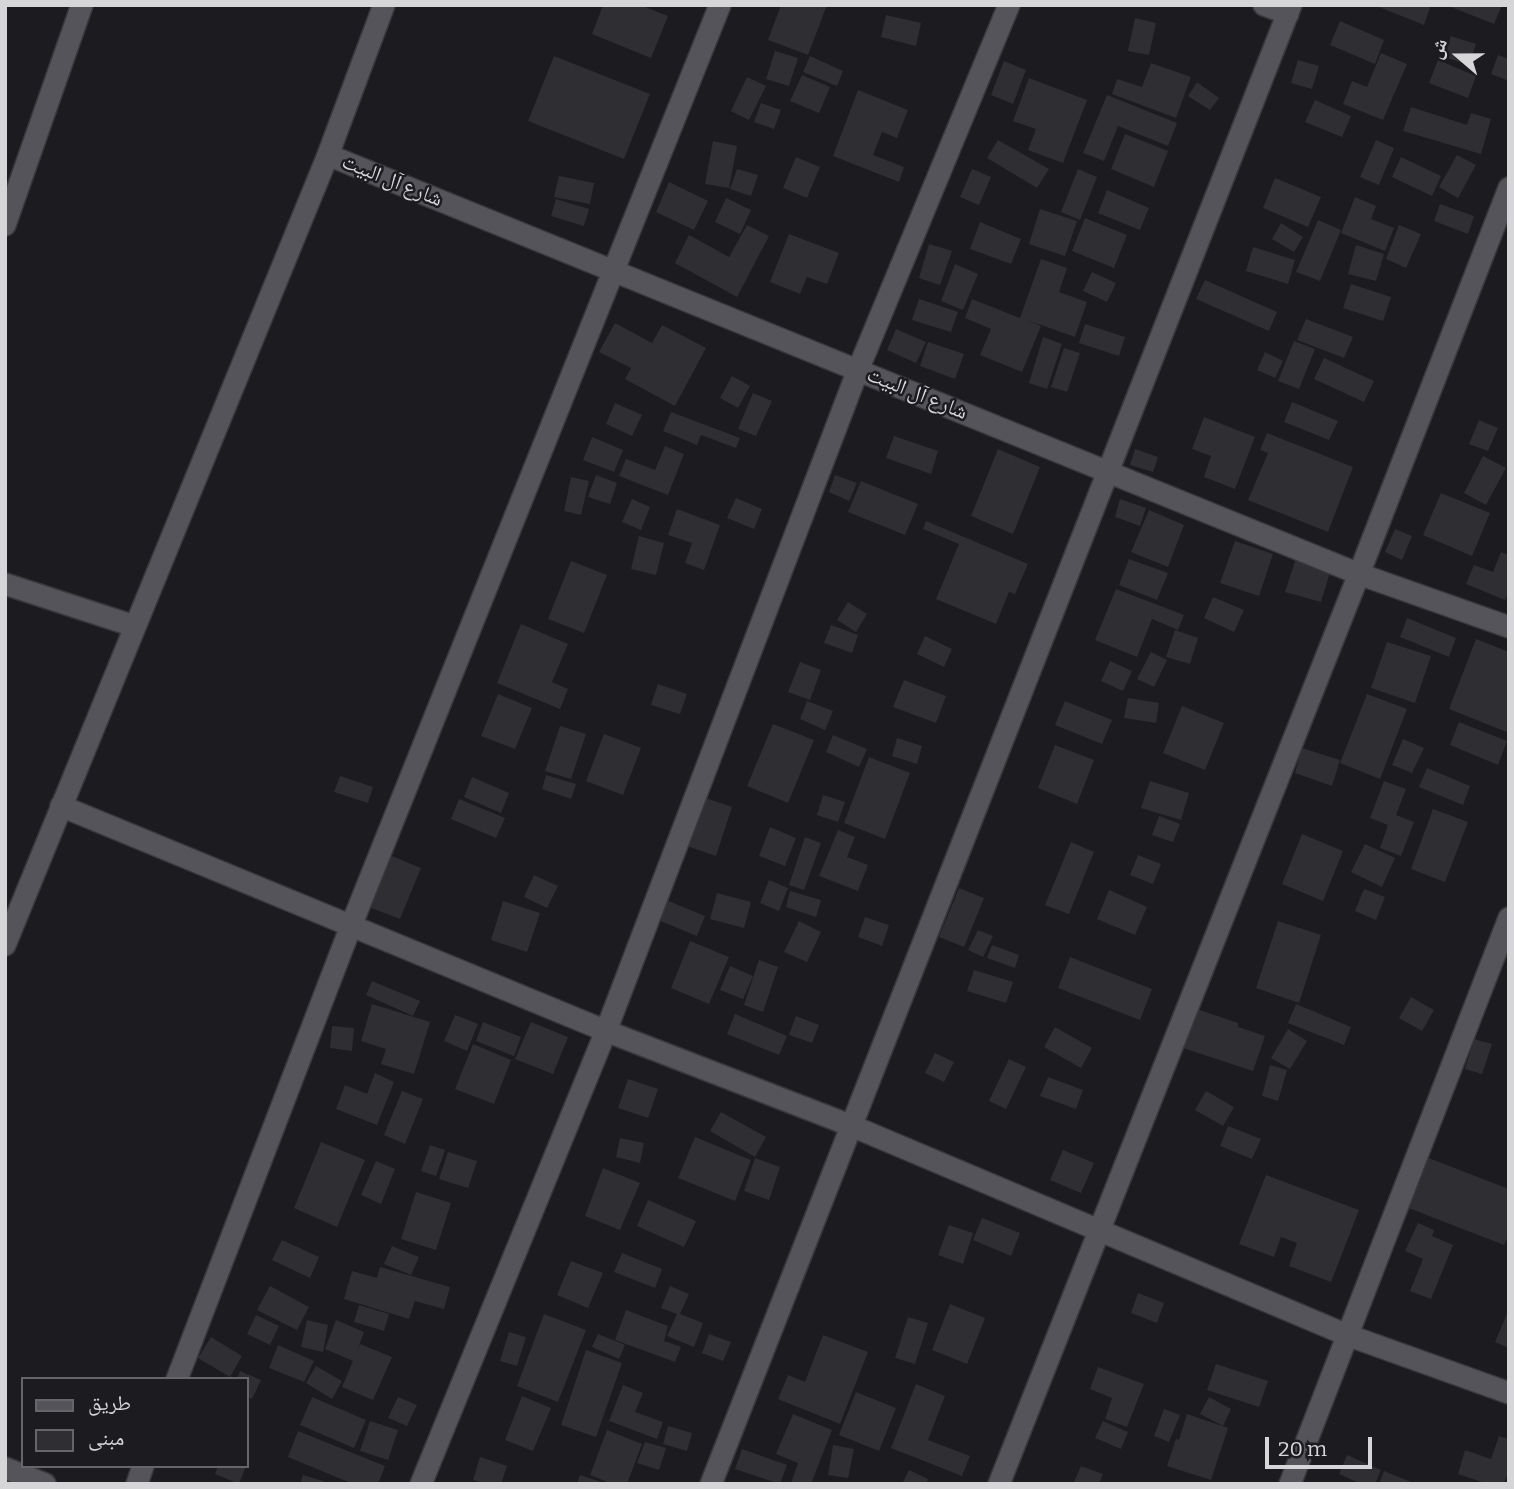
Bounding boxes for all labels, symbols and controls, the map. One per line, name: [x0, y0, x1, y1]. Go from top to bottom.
north arrow: [1423, 21, 1493, 91]
text: ش: [1424, 35, 1452, 62]
street label: شارع آل البيت: [338, 149, 446, 213]
street label: شارع آل البيت: [863, 362, 971, 426]
legend: [21, 1377, 248, 1468]
text: طريق: [88, 1390, 131, 1416]
scale bar: [1269, 1422, 1376, 1466]
text: مبنى: [88, 1425, 124, 1451]
text: 20 m: [1278, 1436, 1327, 1462]

